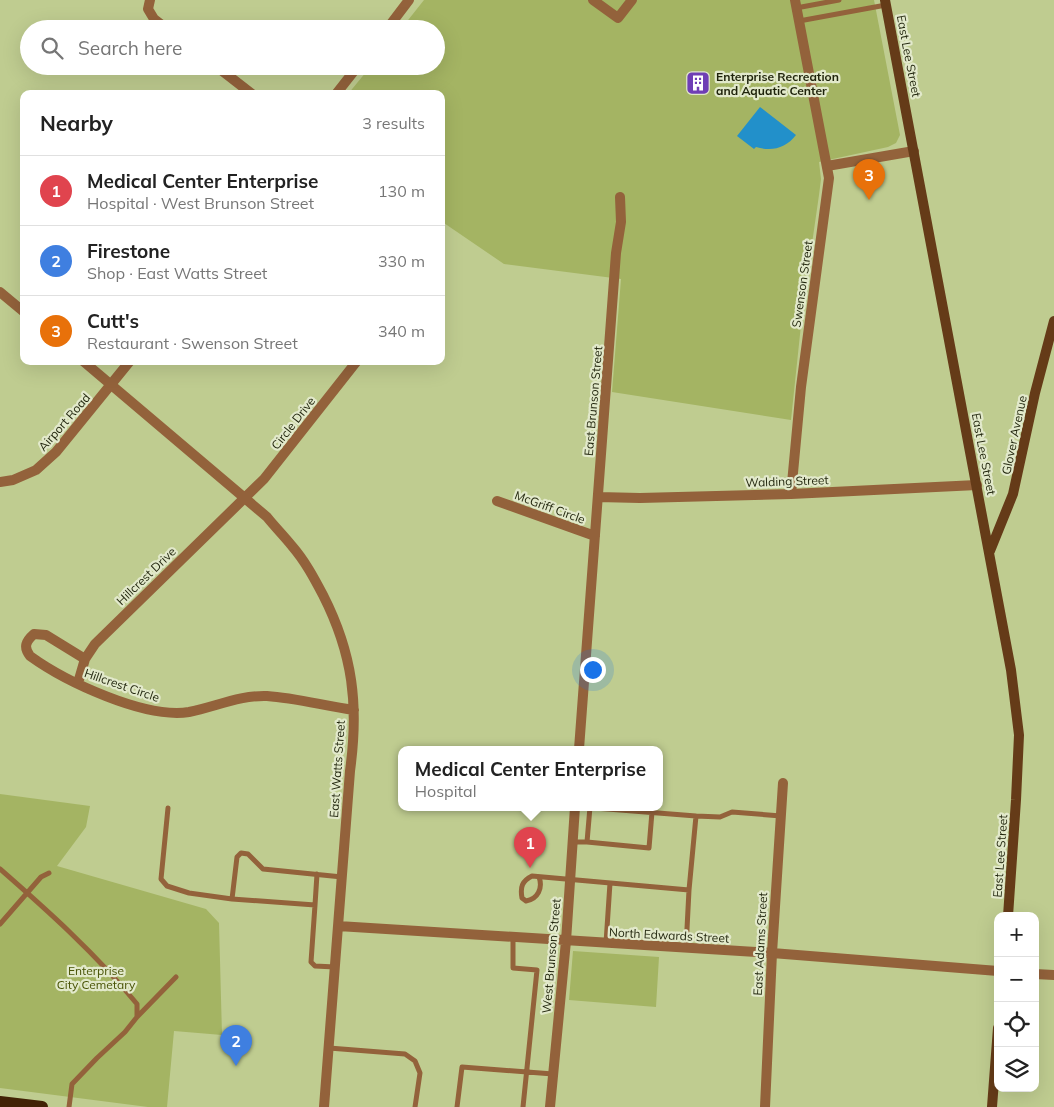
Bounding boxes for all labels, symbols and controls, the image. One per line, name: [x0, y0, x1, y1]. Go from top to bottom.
street label: East Lee Street: [894, 14, 924, 98]
search box: [20, 20, 445, 75]
icon: search: [38, 34, 66, 62]
text: Search here: [78, 36, 182, 60]
place label: Enterprise Recreation and Aquatic Center: [716, 69, 839, 98]
building icon: Enterprise Recreation and Aquatic Center: [685, 70, 711, 96]
text: Nearby: [40, 110, 113, 136]
text: 3 results: [362, 113, 425, 133]
pin: 3: [853, 159, 885, 200]
text: Medical Center Enterprise: [87, 169, 318, 193]
text: 1: [51, 181, 61, 201]
text: 130 m: [378, 181, 425, 201]
text: Hospital · West Brunson Street: [87, 193, 314, 213]
text: Firestone: [87, 239, 170, 263]
street label: Swenson Street: [788, 240, 816, 328]
text: 2: [51, 251, 61, 271]
text: 330 m: [378, 251, 425, 271]
text: Shop · East Watts Street: [87, 263, 267, 283]
text: Cutt's: [87, 309, 139, 333]
text: 3: [51, 321, 61, 341]
text: 340 m: [378, 321, 425, 341]
text: Restaurant · Swenson Street: [87, 333, 298, 353]
street label: East Brunson Street: [581, 346, 605, 456]
street label: Airport Road: [35, 390, 93, 454]
street label: Circle Drive: [268, 394, 318, 452]
street label: Glover Avenue: [998, 394, 1030, 476]
street label: East Lee Street: [969, 412, 999, 496]
street label: Walding Street: [745, 472, 829, 490]
street label: McGriff Circle: [513, 487, 587, 527]
street label: Hillcrest Drive: [113, 544, 179, 608]
your location: [580, 657, 606, 683]
street label: Hillcrest Circle: [82, 665, 162, 705]
street label: East Watts Street: [326, 720, 348, 818]
popup: [398, 746, 663, 811]
text: Medical Center Enterprise: [415, 757, 646, 781]
text: Hospital: [415, 781, 477, 801]
street label: East Lee Street: [990, 814, 1010, 898]
pin: 1: [514, 827, 546, 868]
street label: East Adams Street: [750, 892, 770, 996]
street label: West Brunson Street: [539, 898, 563, 1014]
map controls: [994, 912, 1039, 1092]
button: +: [994, 912, 1039, 957]
street label: North Edwards Street: [609, 924, 729, 946]
button: −: [994, 957, 1039, 1002]
park label: Enterprise City Cemetary: [57, 963, 136, 992]
button: locate: [994, 1002, 1039, 1047]
pin: 2: [220, 1025, 252, 1066]
button: layers: [994, 1047, 1039, 1092]

